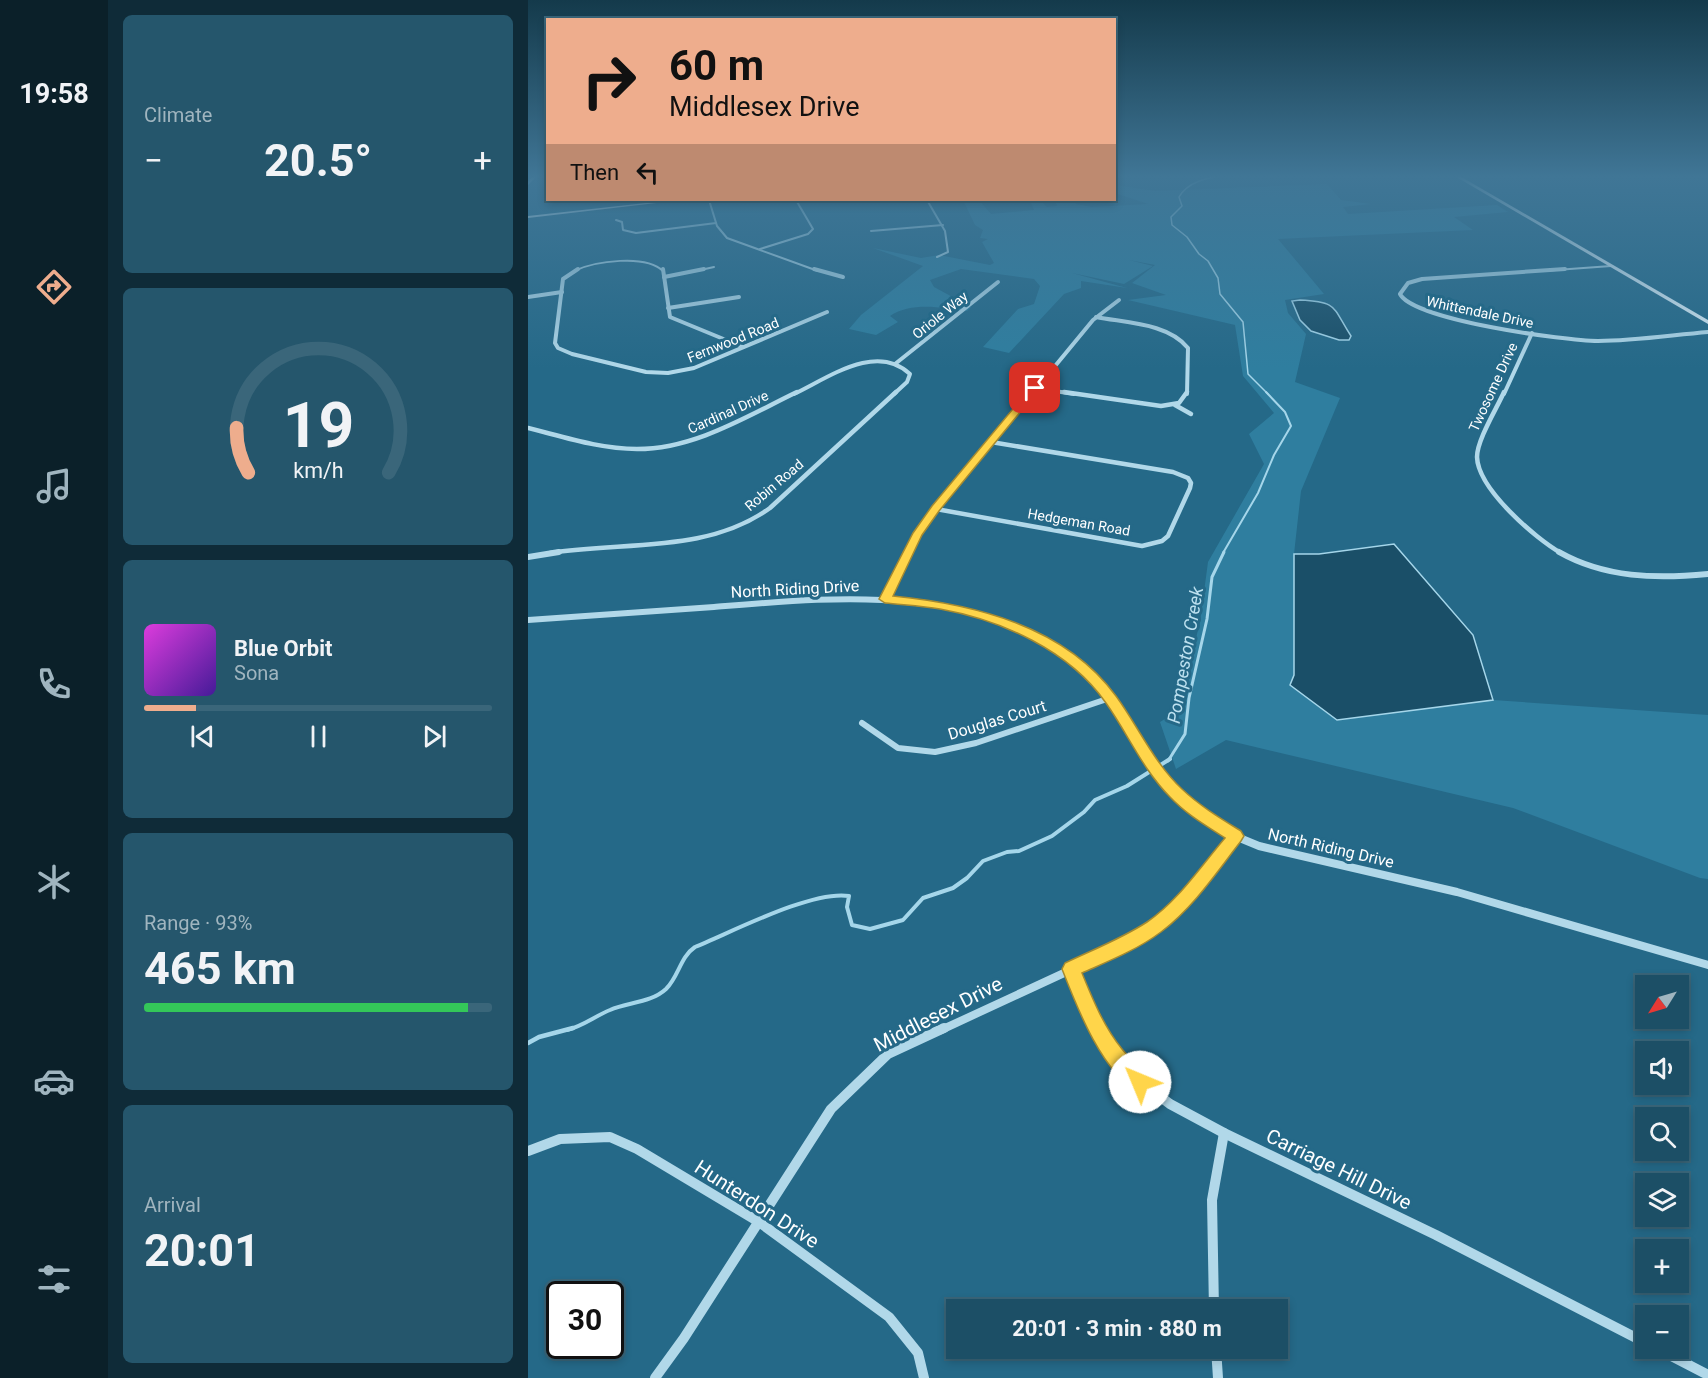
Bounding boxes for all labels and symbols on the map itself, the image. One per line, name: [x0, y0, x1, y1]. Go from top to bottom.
street label: Oriole Way: [909, 288, 971, 342]
street label: Whittendale Drive: [1425, 293, 1535, 331]
street label: Fernwood Road: [685, 314, 781, 366]
street label: Twosome Drive: [1465, 340, 1521, 434]
pin: [1009, 362, 1060, 413]
street label: Cardinal Drive: [685, 387, 771, 437]
street label: Robin Road: [742, 456, 806, 514]
street label: Hedgeman Road: [1026, 505, 1132, 539]
street label: North Riding Drive: [730, 576, 860, 602]
water label: Pompeston Creek: [1163, 584, 1208, 725]
street label: Douglas Court: [946, 696, 1048, 744]
street label: North Riding Drive: [1266, 824, 1396, 872]
street label: Middlesex Drive: [870, 971, 1006, 1057]
north arrow: [1635, 975, 1689, 1029]
position arrow: [1108, 1050, 1172, 1114]
street label: Carriage Hill Drive: [1262, 1123, 1416, 1215]
street label: Hunterdon Drive: [690, 1155, 824, 1253]
speed limit sign: 30: [546, 1281, 624, 1359]

